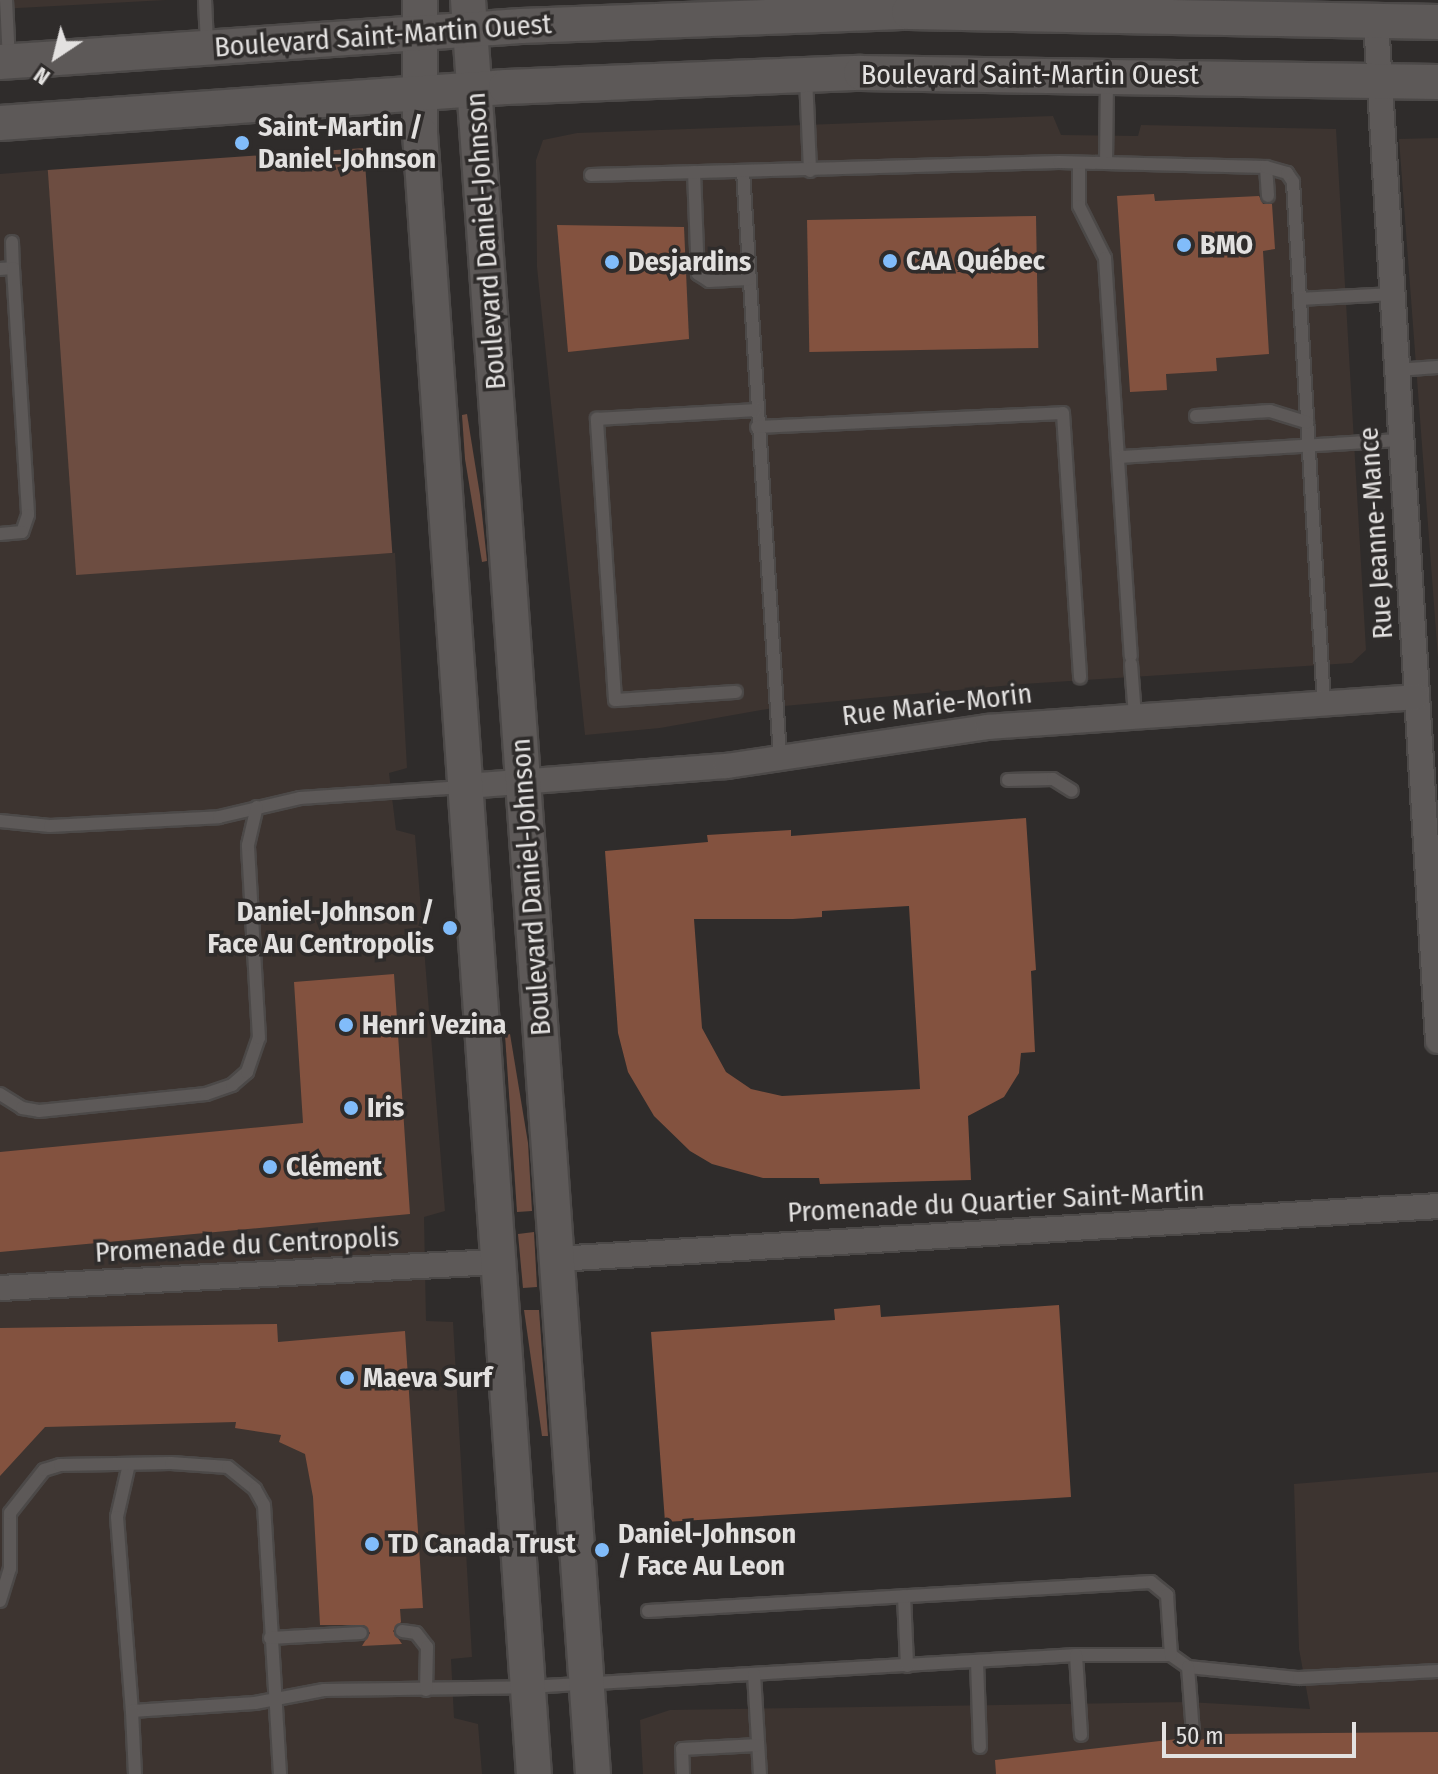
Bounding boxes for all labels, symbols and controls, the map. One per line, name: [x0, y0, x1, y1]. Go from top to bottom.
street label: Boulevard Saint-Martin Ouest: [213, 7, 553, 65]
north arrow: [16, 16, 96, 96]
street label: Boulevard Saint-Martin Ouest: [861, 58, 1199, 92]
text: N: [29, 61, 55, 91]
street label: Boulevard Daniel-Johnson: [459, 91, 513, 391]
place label: Saint-Martin / Daniel-Johnson: [258, 110, 436, 176]
marker: Saint-Martin / Daniel-Johnson: [233, 134, 251, 152]
place label: BMO: [1200, 228, 1253, 262]
marker: BMO: [1175, 236, 1193, 254]
place label: CAA Québec: [906, 244, 1045, 278]
place label: Desjardins: [628, 245, 751, 279]
marker: CAA Québec: [881, 252, 899, 270]
marker: Desjardins: [603, 253, 621, 271]
street label: Rue Jeanne-Mance: [1352, 426, 1400, 640]
street label: Rue Marie-Morin: [840, 677, 1034, 733]
street label: Boulevard Daniel-Johnson: [504, 737, 558, 1037]
place label: Daniel-Johnson / Face Au Centropolis: [208, 895, 434, 961]
marker: Daniel-Johnson / Face Au Centropolis: [441, 919, 459, 937]
place label: Henri Vezina: [362, 1008, 507, 1042]
marker: Henri Vezina: [337, 1016, 355, 1034]
place label: Iris: [367, 1091, 404, 1125]
marker: Iris: [342, 1099, 360, 1117]
place label: Clément: [286, 1150, 382, 1184]
marker: Clément: [261, 1158, 279, 1176]
street label: Promenade du Quartier Saint-Martin: [787, 1174, 1205, 1230]
street label: Promenade du Centropolis: [94, 1220, 400, 1270]
place label: Maeva Surf: [363, 1361, 492, 1395]
marker: Maeva Surf: [338, 1369, 356, 1387]
place label: Daniel-Johnson / Face Au Leon: [618, 1517, 796, 1583]
place label: TD Canada Trust: [388, 1527, 576, 1561]
marker: TD Canada Trust: [363, 1535, 381, 1553]
marker: Daniel-Johnson / Face Au Leon: [593, 1541, 611, 1559]
scale bar: [1166, 1706, 1360, 1756]
text: 50 m: [1176, 1722, 1224, 1750]

